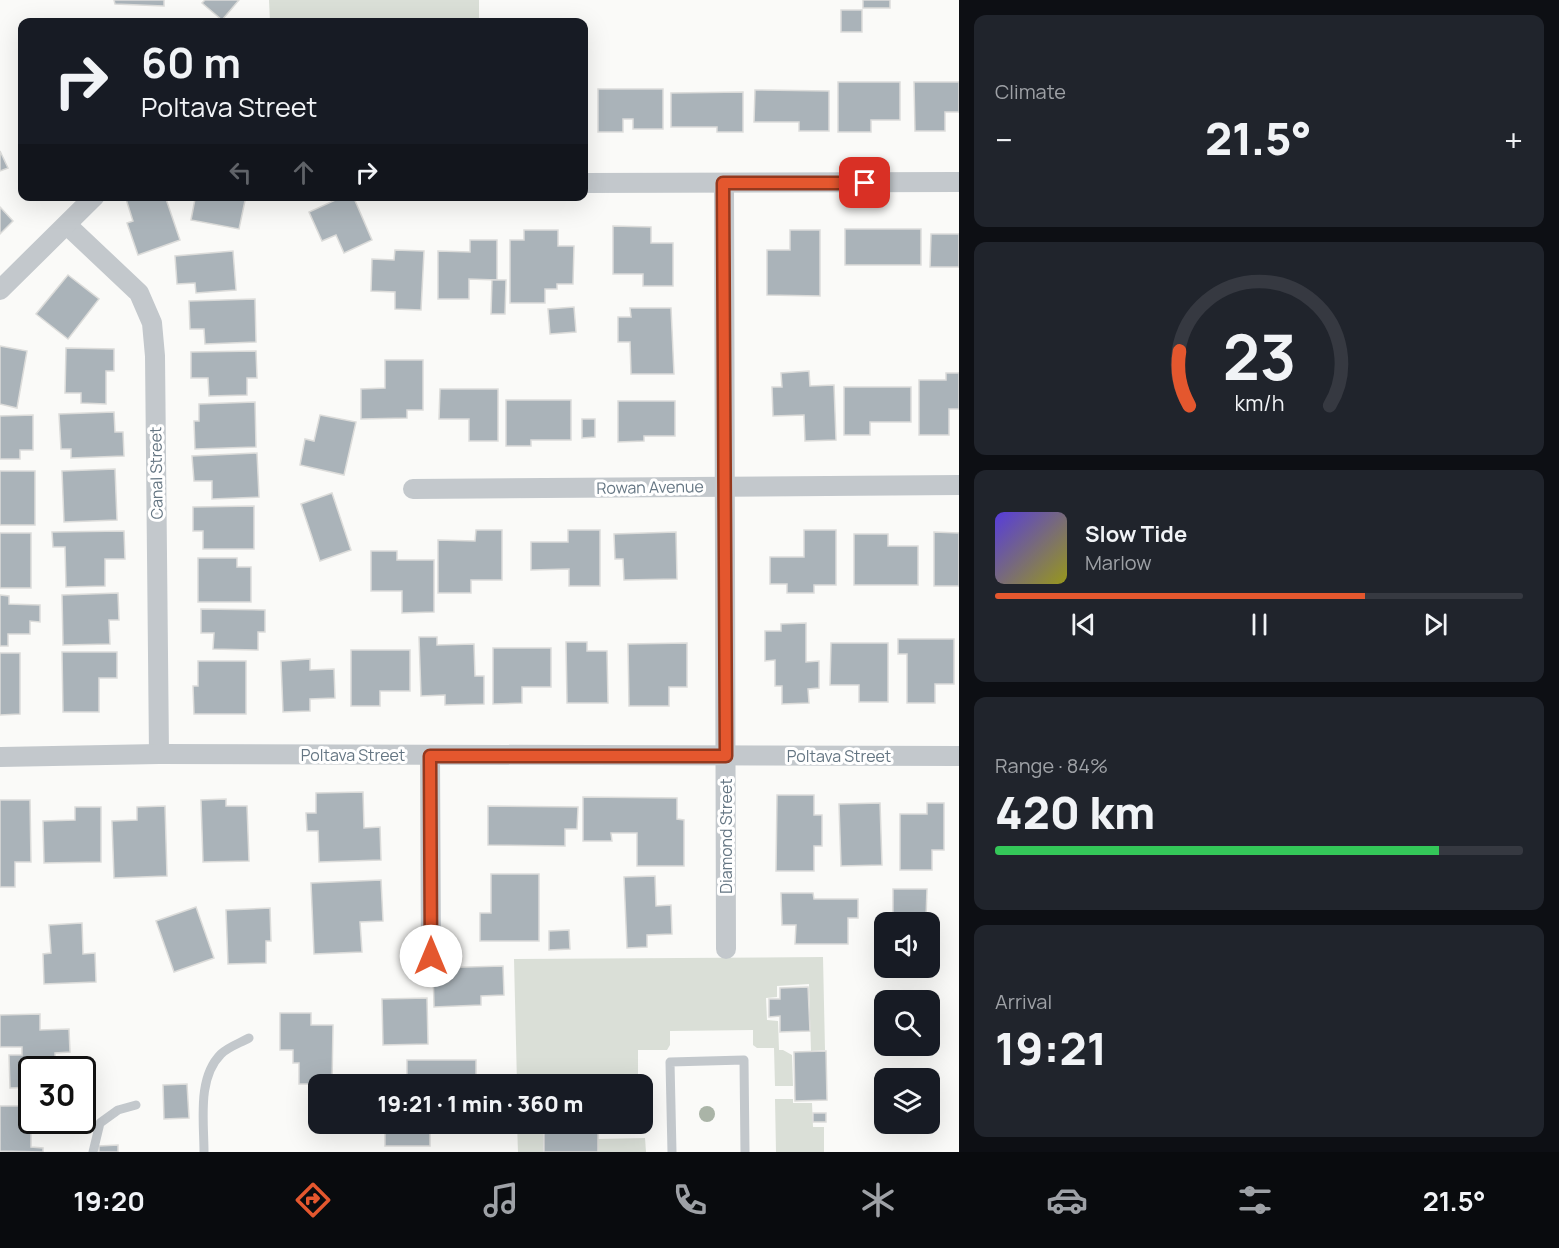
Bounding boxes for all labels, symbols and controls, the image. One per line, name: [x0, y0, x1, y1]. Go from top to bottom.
text: 60 m: [141, 33, 241, 91]
icon: right: [42, 42, 120, 120]
text: Climate: [995, 78, 1066, 105]
text: Poltava Street: [141, 88, 317, 125]
text: 21.5°: [1205, 107, 1312, 169]
text: −: [995, 117, 1013, 162]
text: +: [1504, 117, 1523, 162]
icon: left: [224, 156, 257, 189]
icon: ahead: [287, 156, 320, 189]
icon: right: [350, 156, 383, 189]
pin: [839, 157, 890, 208]
icon: arrive: [848, 166, 881, 199]
text: 23: [1222, 313, 1296, 399]
text: km/h: [1234, 388, 1284, 417]
street label: Canal Street: [144, 426, 168, 520]
street label: Rowan Avenue: [596, 475, 704, 499]
text: Slow Tide: [1085, 519, 1187, 549]
text: Marlow: [1085, 549, 1152, 576]
icon: previous: [1067, 608, 1100, 641]
icon: pause: [1243, 608, 1276, 641]
icon: next: [1419, 608, 1452, 641]
street label: Poltava Street: [301, 744, 405, 766]
street label: Poltava Street: [787, 745, 891, 767]
text: Range · 84%: [995, 752, 1108, 779]
street label: Diamond Street: [715, 778, 737, 894]
text: 420 km: [995, 781, 1155, 843]
map controls: [874, 912, 940, 1134]
button: sound: [874, 912, 940, 978]
position arrow: [399, 924, 463, 988]
text: Arrival: [995, 988, 1052, 1015]
button: search: [874, 990, 940, 1056]
text: 19:21: [995, 1017, 1107, 1079]
speed limit sign: 30: [18, 1056, 96, 1134]
button: layers: [874, 1068, 940, 1134]
text: 19:21 · 1 min · 360 m: [378, 1089, 583, 1119]
icon: directions: [292, 1179, 334, 1221]
icon: music: [480, 1179, 522, 1221]
icon: phone: [669, 1179, 711, 1221]
icon: climate: [857, 1179, 899, 1221]
icon: car: [1046, 1179, 1088, 1221]
icon: filters: [1234, 1179, 1276, 1221]
text: 19:20: [73, 1182, 145, 1219]
text: 21.5°: [1423, 1182, 1486, 1219]

